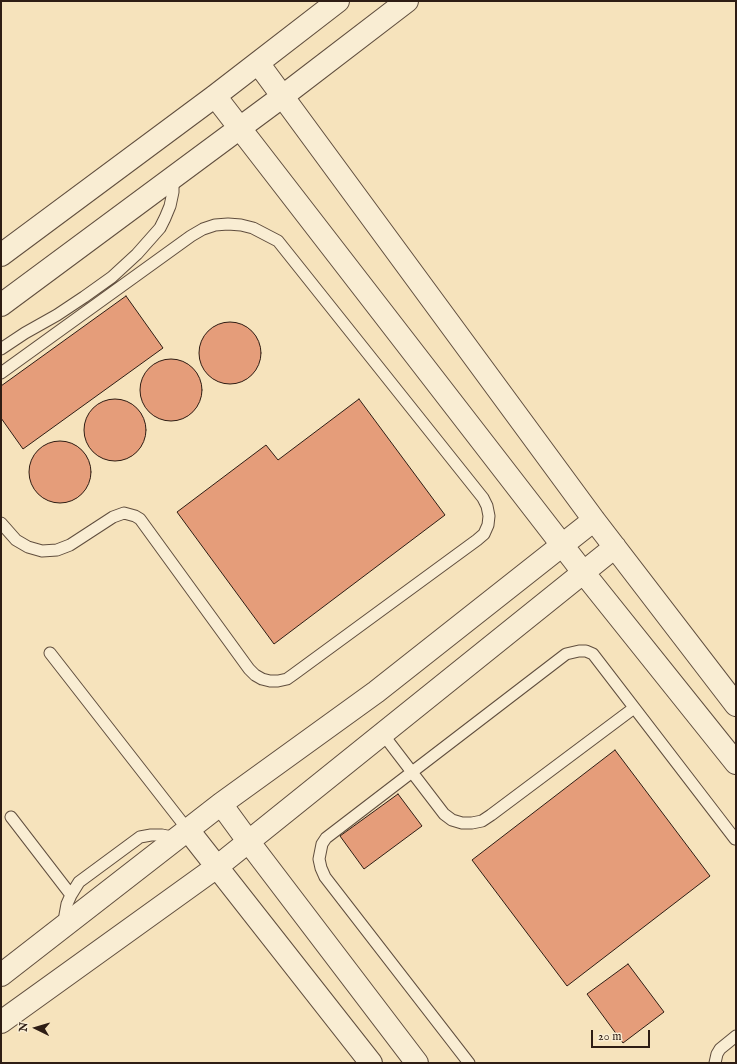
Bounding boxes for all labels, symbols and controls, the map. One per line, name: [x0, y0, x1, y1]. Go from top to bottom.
north arrow: [16, 1008, 56, 1048]
text: N: [17, 1022, 31, 1032]
scale bar: [593, 1022, 652, 1048]
text: 20 m: [598, 1029, 621, 1044]

